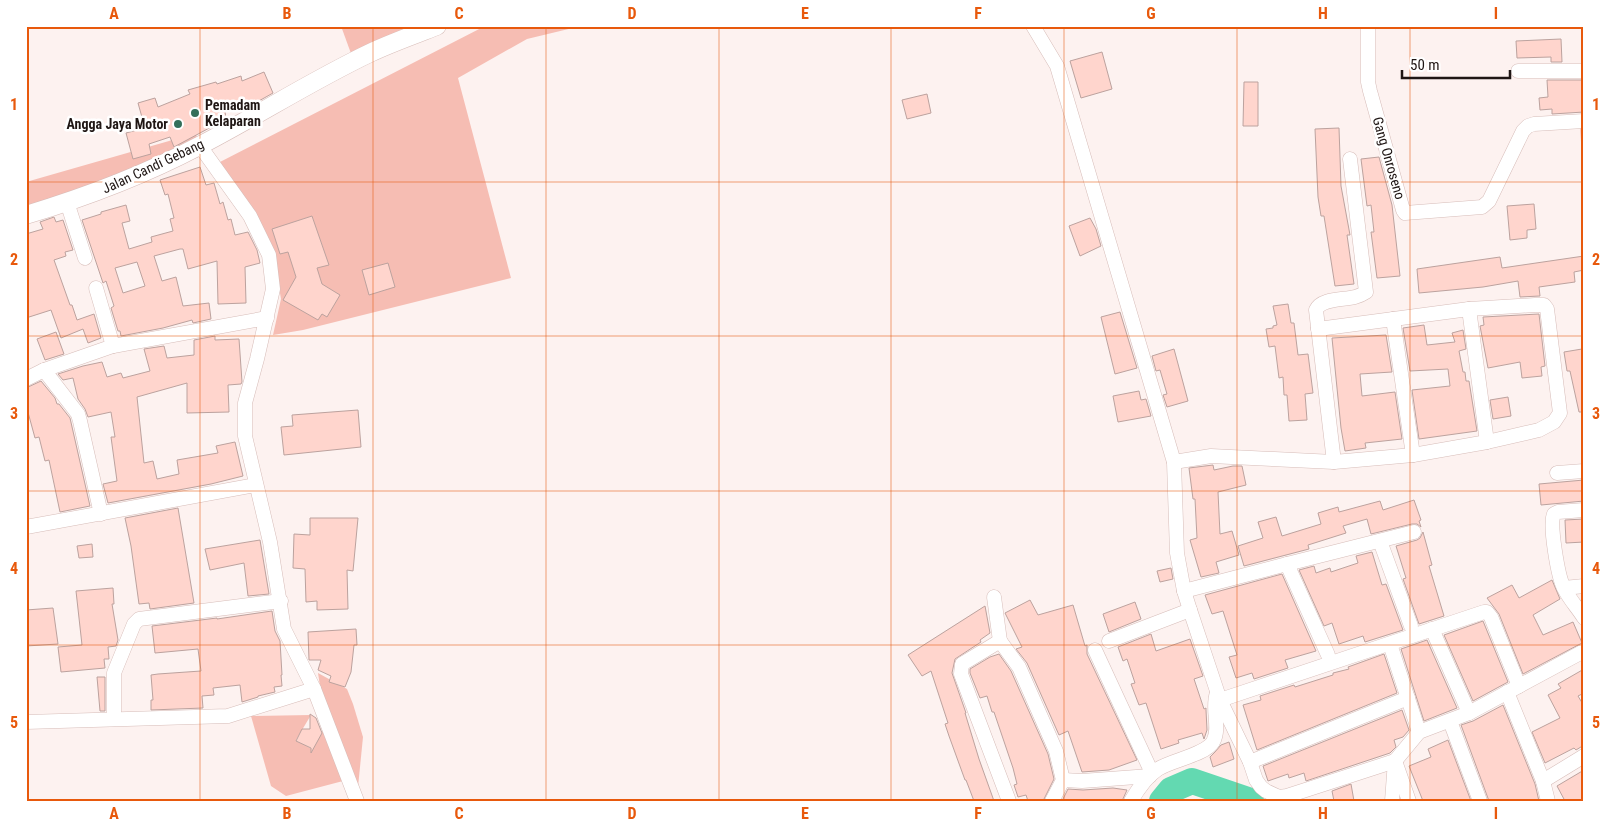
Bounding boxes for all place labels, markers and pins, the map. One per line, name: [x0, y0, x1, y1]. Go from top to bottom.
place label: Pemadam Kelaparan: [205, 97, 261, 129]
marker: Pemadam Kelaparan: [189, 107, 201, 119]
place label: Angga Jaya Motor: [67, 116, 168, 132]
marker: Angga Jaya Motor: [172, 118, 184, 130]

